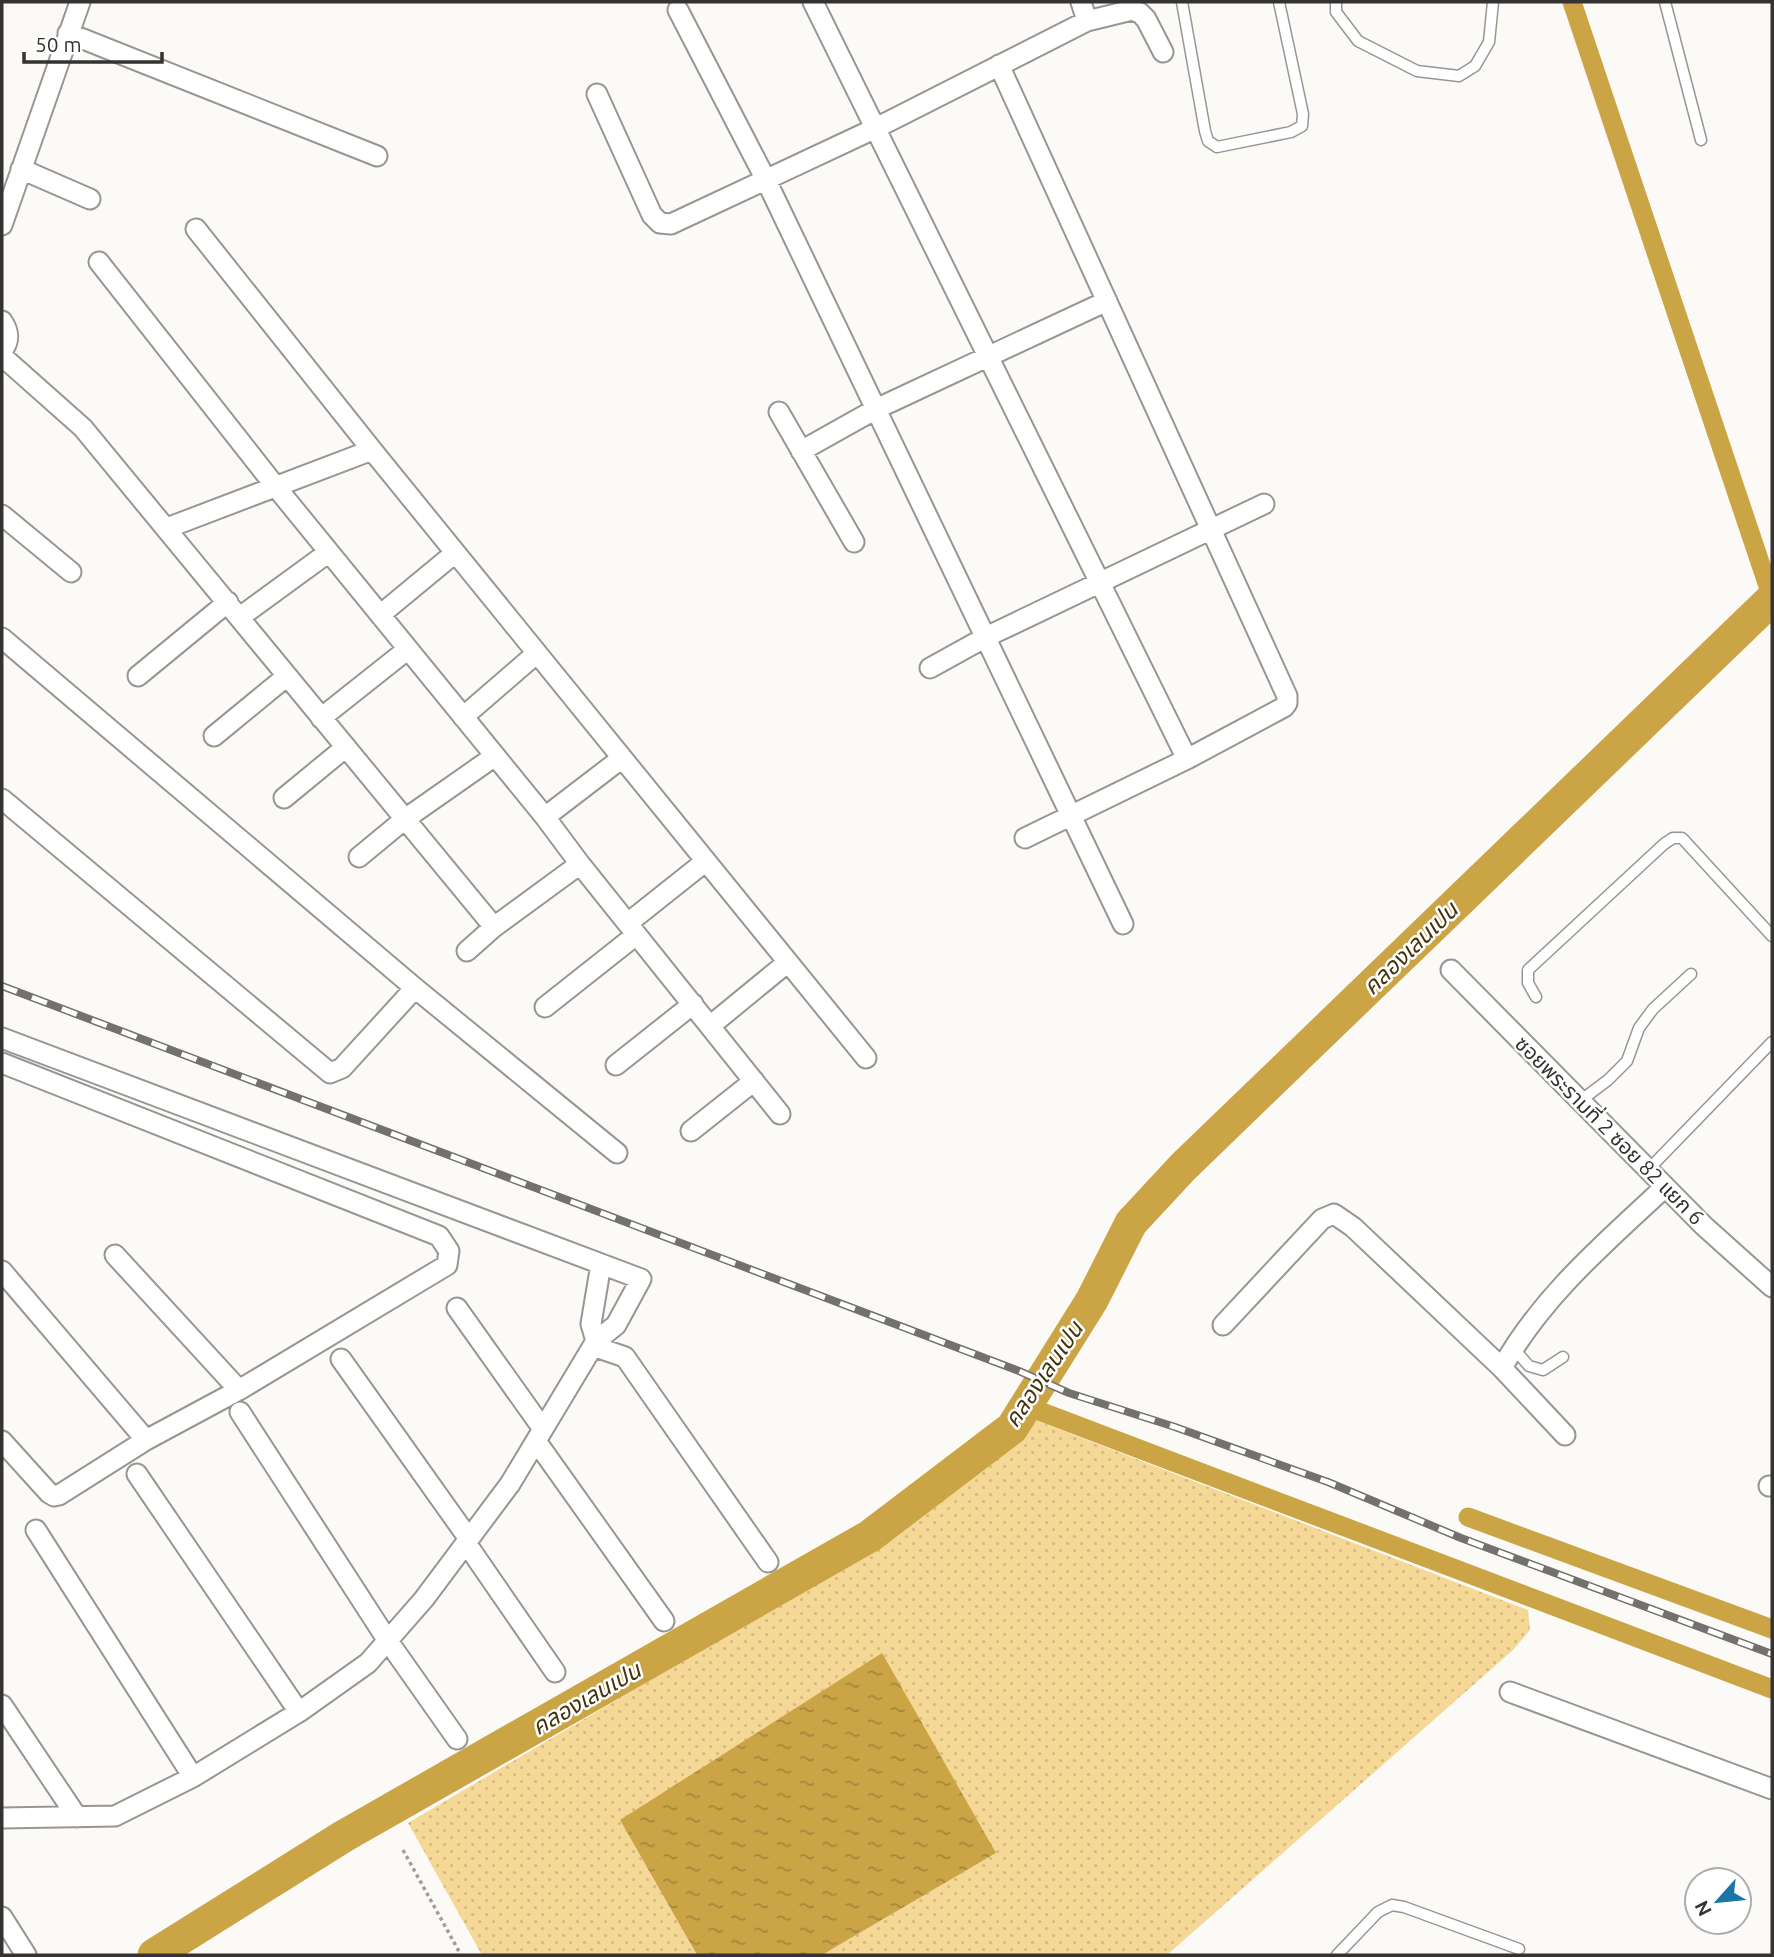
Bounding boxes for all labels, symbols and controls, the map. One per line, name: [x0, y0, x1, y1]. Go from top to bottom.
scale bar: [24, 21, 163, 65]
text: 50 m: [35, 32, 82, 56]
water label: คลองเลนเปน: [1358, 896, 1464, 999]
street label: ซอยพระรามที่ 2 ซอย 82 แยก 6: [1511, 1029, 1711, 1229]
water label: คลองเลนเปน: [999, 1315, 1088, 1431]
water label: คลองเลนเปน: [527, 1656, 646, 1739]
north arrow: [1683, 1866, 1753, 1936]
text: N: [1690, 1897, 1716, 1920]

